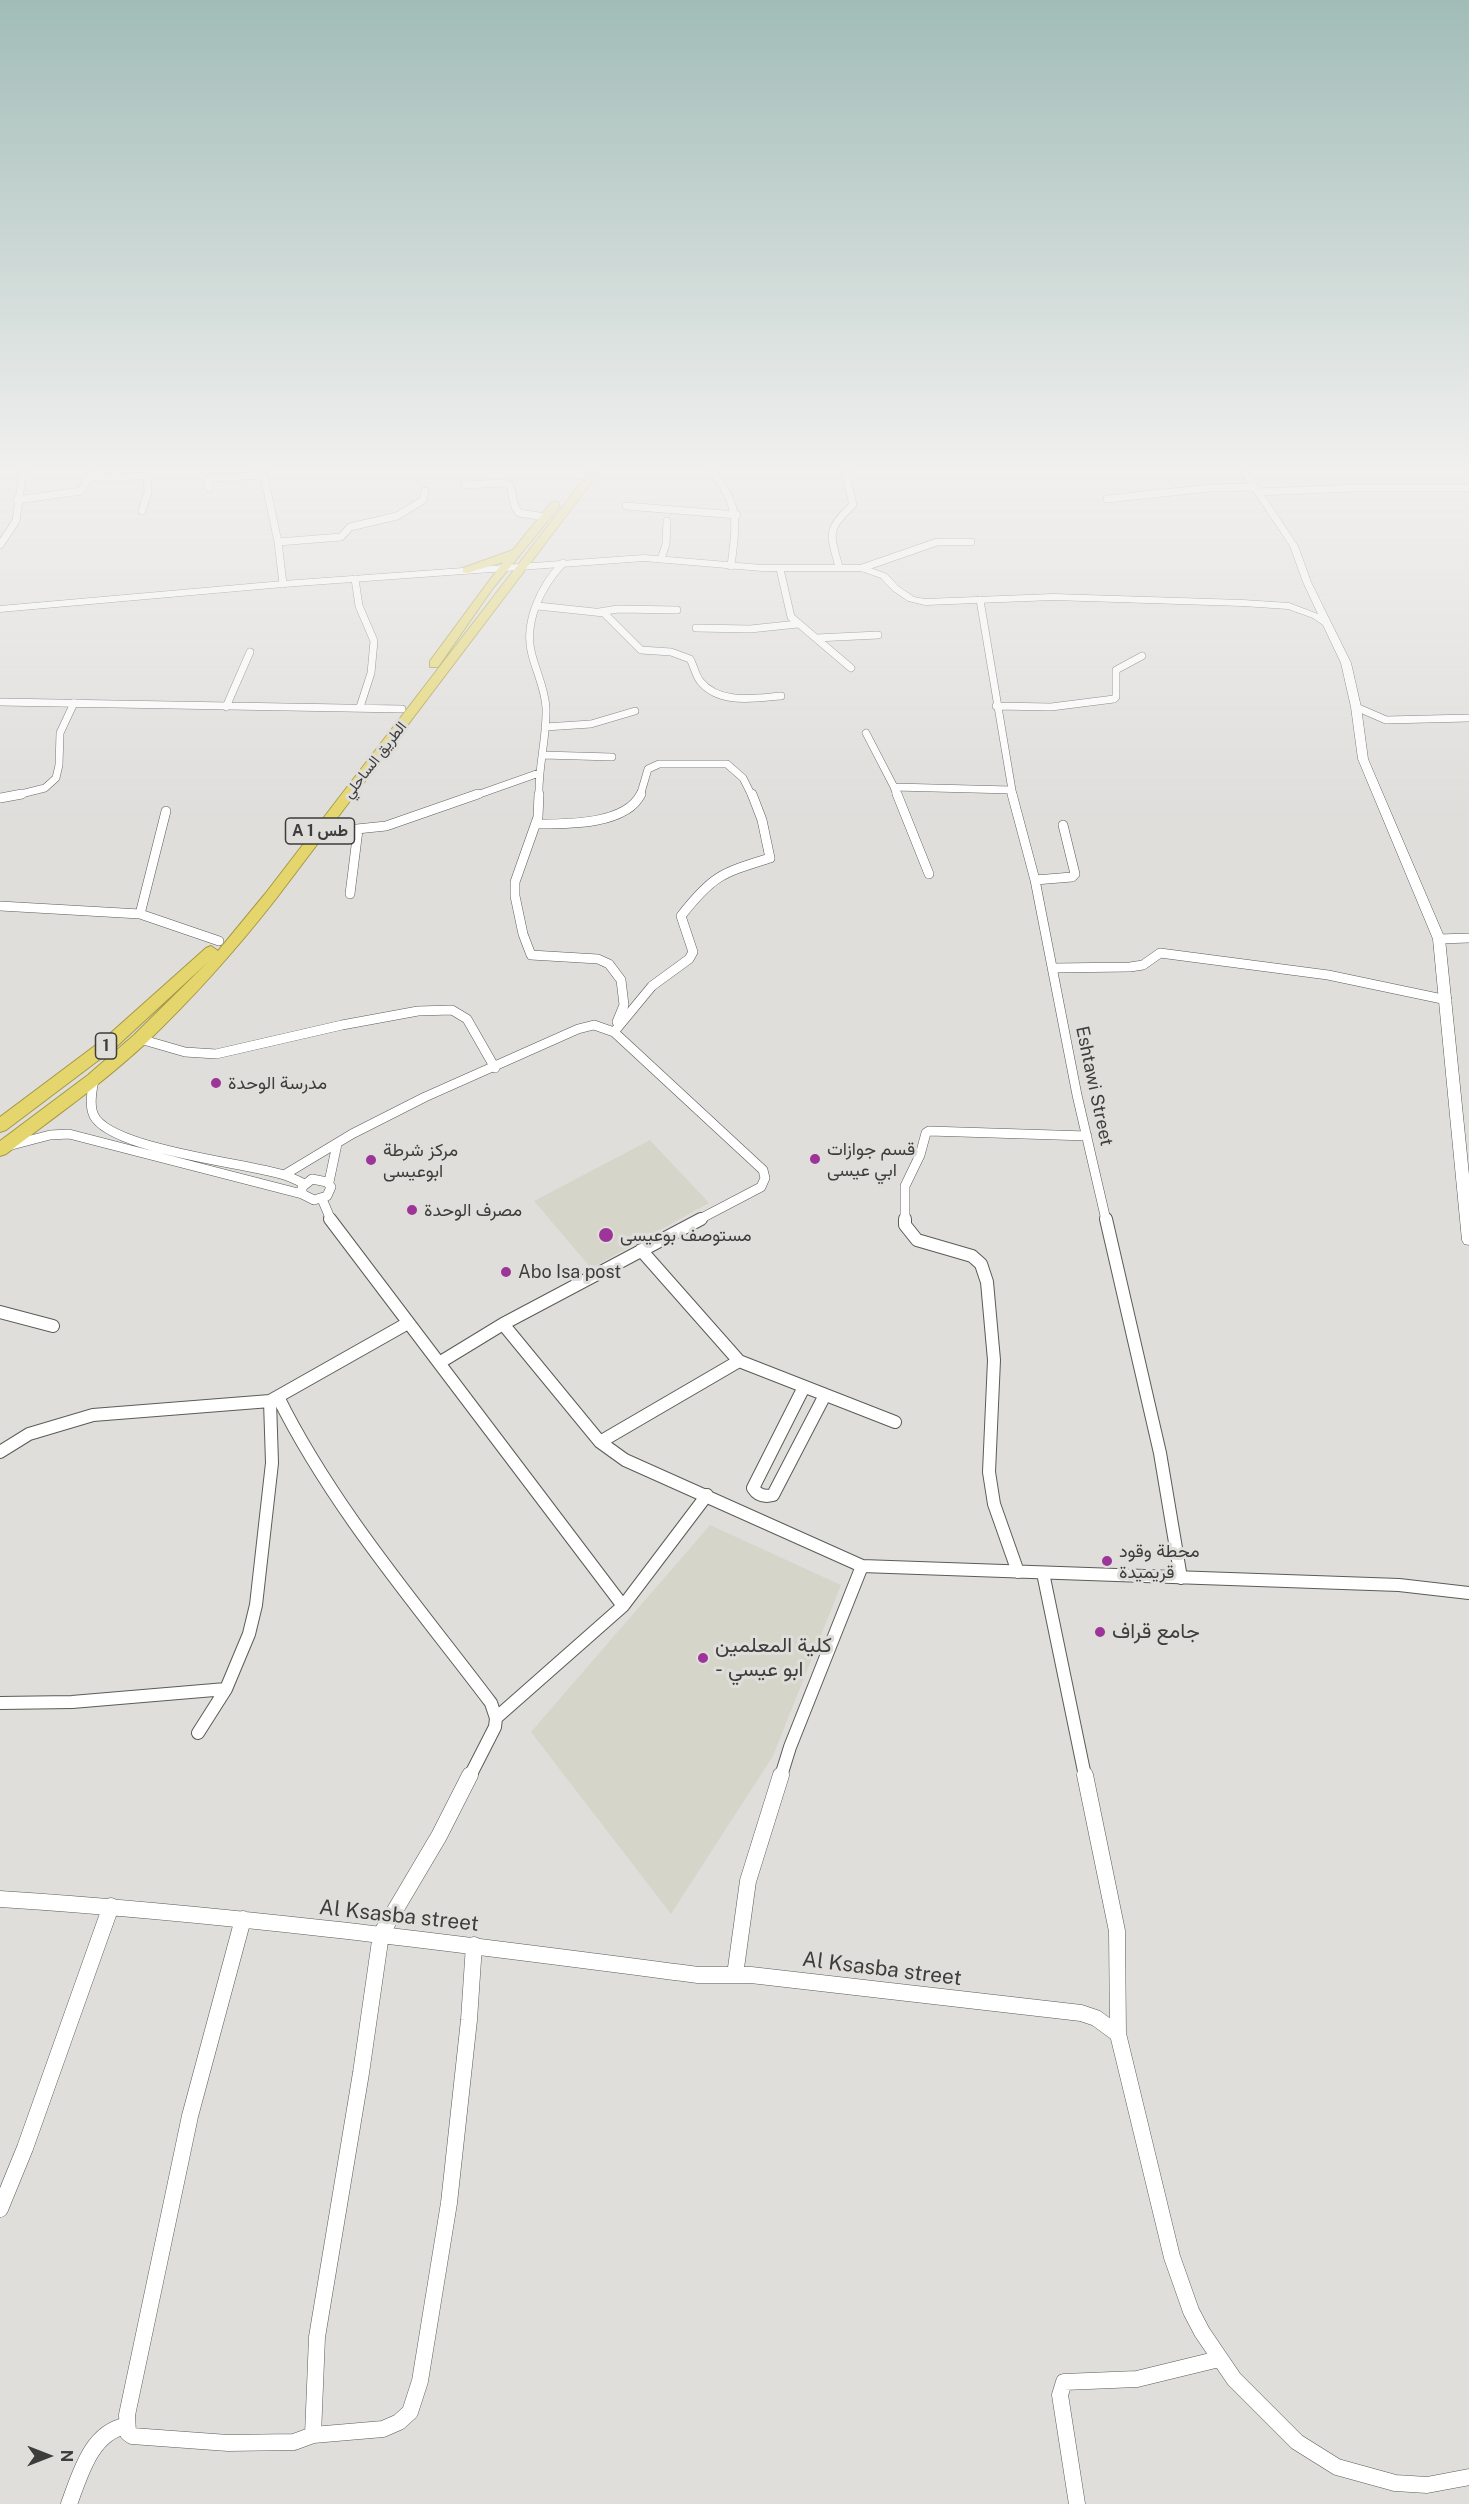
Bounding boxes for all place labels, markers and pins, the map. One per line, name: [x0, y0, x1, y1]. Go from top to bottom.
place label: مدرسة الوحدة: [228, 1072, 327, 1094]
marker: مدرسة الوحدة: [209, 1076, 223, 1090]
place label: قسم جوازات ابي عيسى: [827, 1138, 915, 1180]
place label: مركز شرطة ابوعيسى: [383, 1139, 458, 1182]
marker: قسم جوازات ابي عيسى: [808, 1152, 822, 1166]
marker: مركز شرطة ابوعيسى: [364, 1153, 378, 1167]
place label: مصرف الوحدة: [424, 1199, 522, 1221]
marker: مصرف الوحدة: [405, 1203, 419, 1217]
place label: مستوصف بوعيسى: [620, 1224, 752, 1246]
marker: مستوصف بوعيسى: [597, 1226, 615, 1244]
place label: Abo Isa post: [518, 1261, 621, 1283]
marker: Abo Isa post: [499, 1265, 513, 1279]
place label: محطة وقود قريميدة: [1119, 1540, 1200, 1582]
marker: محطة وقود قريميدة: [1100, 1554, 1114, 1568]
place label: جامع قراف: [1112, 1619, 1200, 1645]
marker: جامع قراف: [1093, 1625, 1107, 1639]
place label: كلية المعلمين - ابو عيسي: [715, 1633, 832, 1683]
marker: كلية المعلمين - ابو عيسي: [696, 1651, 710, 1665]

